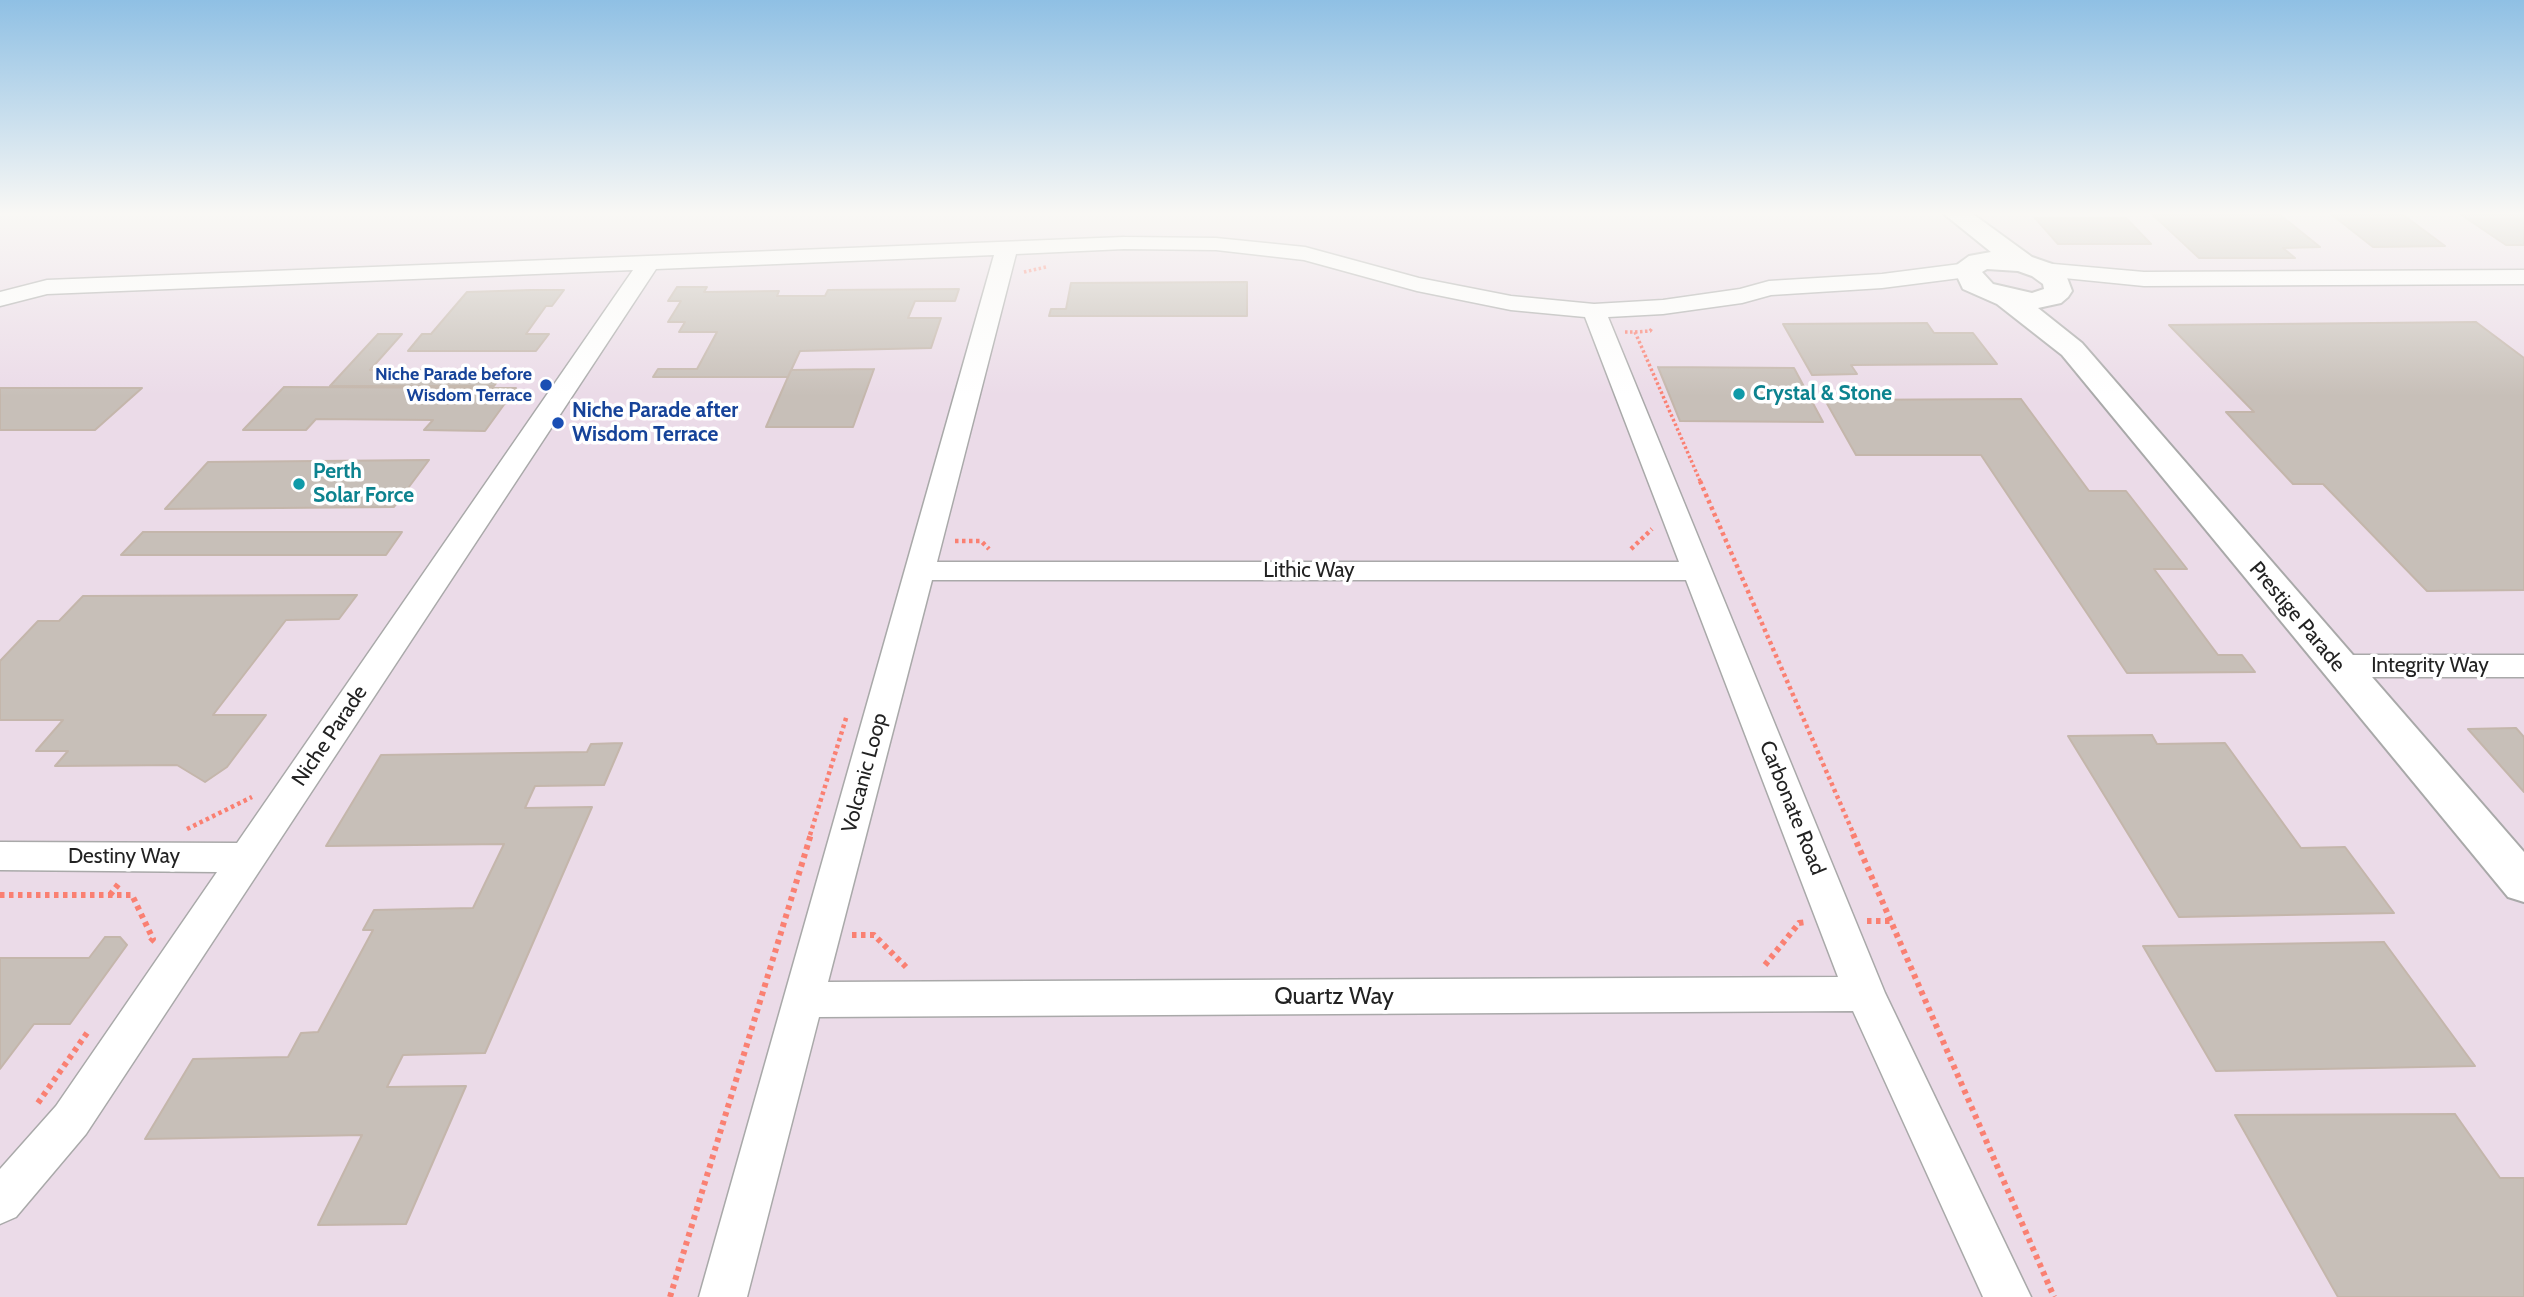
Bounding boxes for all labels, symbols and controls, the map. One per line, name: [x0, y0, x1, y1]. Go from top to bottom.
place label: Niche Parade before Wisdom Terrace: [375, 364, 532, 406]
marker: Niche Parade before Wisdom Terrace: [538, 377, 554, 393]
place label: Crystal & Stone: [1753, 381, 1892, 407]
marker: Crystal & Stone: [1731, 386, 1747, 402]
place label: Niche Parade after Wisdom Terrace: [572, 398, 738, 448]
marker: Niche Parade after Wisdom Terrace: [550, 415, 566, 431]
place label: Perth Solar Force: [313, 459, 414, 509]
marker: Perth Solar Force: [291, 476, 307, 492]
street label: Prestige Parade: [2244, 557, 2350, 677]
street label: Lithic Way: [1263, 558, 1355, 584]
street label: Integrity Way: [2371, 653, 2489, 679]
street label: Niche Parade: [287, 681, 373, 791]
street label: Volcanic Loop: [837, 710, 893, 836]
street label: Carbonate Road: [1754, 737, 1830, 879]
street label: Destiny Way: [68, 844, 180, 870]
street label: Quartz Way: [1274, 983, 1394, 1011]

